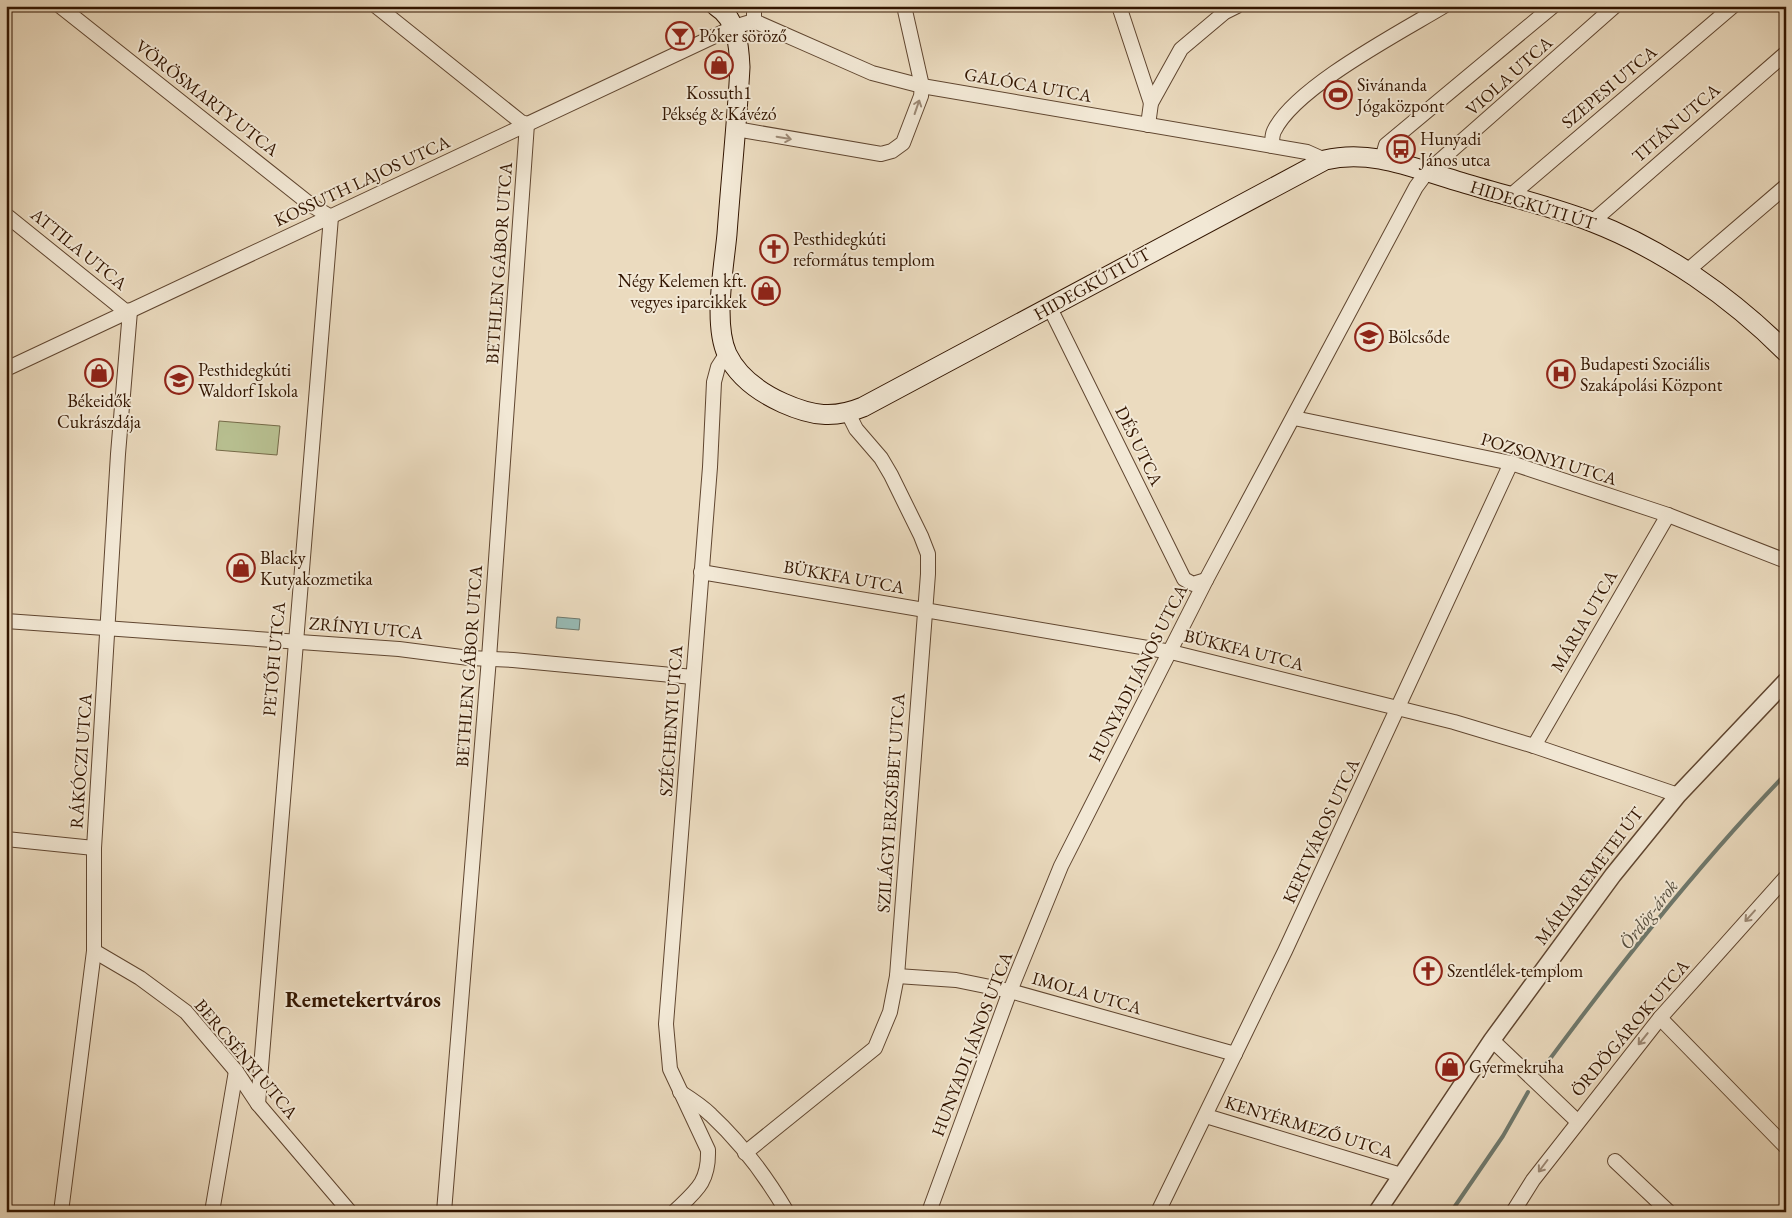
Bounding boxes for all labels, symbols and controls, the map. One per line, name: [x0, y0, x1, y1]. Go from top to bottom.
bar icon: Póker söröző: [665, 21, 695, 51]
place label: Póker söröző: [699, 24, 787, 47]
street label: VIOLA UTCA: [1461, 30, 1557, 121]
street label: VÖRÖSMARTY UTCA: [131, 34, 284, 161]
street label: SZEPESI UTCA: [1556, 40, 1662, 133]
shop icon: Kossuth1 Pékség & Kávézó: [704, 50, 734, 80]
street label: GALÓCA UTCA: [963, 62, 1094, 107]
place label: Sivánanda Jógaközpont: [1355, 73, 1445, 117]
street label: TITÁN UTCA: [1627, 78, 1725, 167]
sports icon: Sivánanda Jógaközpont: [1323, 80, 1353, 110]
place label: Kossuth1 Pékség & Kávézó: [661, 81, 777, 125]
one-way arrow: [913, 100, 922, 116]
place label: Hunyadi János utca: [1418, 127, 1491, 171]
street label: KOSSUTH LAJOS UTCA: [270, 129, 454, 231]
one-way arrow: [775, 133, 791, 143]
bus stop icon: Hunyadi János utca: [1386, 134, 1416, 164]
street label: BETHLEN GÁBOR UTCA: [480, 161, 517, 365]
street label: HIDEGKÚTI ÚT: [1468, 174, 1600, 235]
street label: ATTILA UTCA: [26, 202, 133, 295]
place label: Pesthidegkúti református templom: [793, 227, 935, 271]
church icon: Pesthidegkúti református templom: [759, 234, 789, 264]
street label: HIDEGKÚTI ÚT: [1029, 241, 1155, 325]
place label: Négy Kelemen kft. vegyes iparcikkek: [618, 269, 748, 313]
shop icon: Négy Kelemen kft. vegyes iparcikkek: [751, 276, 781, 306]
school or university icon: Bölcsőde: [1354, 322, 1384, 352]
place label: Bölcsőde: [1388, 325, 1450, 348]
place label: Budapesti Szociális Szakápolási Központ: [1580, 352, 1723, 396]
shop icon: Békeidők Cukrászdája: [84, 358, 114, 388]
place label: Pesthidegkúti Waldorf Iskola: [198, 358, 299, 402]
hospital icon: Budapesti Szociális Szakápolási Központ: [1546, 359, 1576, 389]
school or university icon: Pesthidegkúti Waldorf Iskola: [164, 365, 194, 395]
place label: Békeidők Cukrászdája: [57, 389, 142, 433]
street label: DÉS UTCA: [1110, 402, 1169, 490]
street label: POZSONYI UTCA: [1478, 427, 1621, 490]
place label: Blacky Kutyakozmetika: [260, 546, 374, 590]
shop icon: Blacky Kutyakozmetika: [226, 553, 256, 583]
street label: BÜKKFA UTCA: [782, 555, 907, 599]
street label: BETHLEN GÁBOR UTCA: [450, 564, 487, 768]
street label: MÁRIA UTCA: [1545, 565, 1622, 676]
street label: HUNYADI JÁNOS UTCA: [1083, 580, 1193, 765]
street label: PETŐFI UTCA: [257, 600, 290, 717]
street label: ZRÍNYI UTCA: [308, 611, 425, 644]
street label: BÜKKFA UTCA: [1182, 624, 1307, 676]
street label: SZÉCHENYI UTCA: [654, 644, 687, 797]
street label: RÁKÓCZI UTCA: [64, 692, 97, 829]
street label: SZILÁGYI ERZSÉBET UTCA: [871, 692, 910, 913]
street label: KERTVÁROS UTCA: [1277, 754, 1364, 907]
street label: MÁRIAREMETEI ÚT: [1529, 801, 1649, 949]
water label: Ördög-árok: [1613, 874, 1684, 954]
one-way arrow: [1745, 910, 1756, 923]
street label: HUNYADI JÁNOS UTCA: [926, 948, 1018, 1139]
street label: ÖRDÖGÁROK UTCA: [1565, 954, 1694, 1101]
church icon: Szentlélek-templom: [1413, 956, 1443, 986]
place label: Szentlélek-templom: [1447, 959, 1583, 982]
street label: IMOLA UTCA: [1030, 966, 1145, 1019]
district label: Remetekertváros: [285, 985, 441, 1014]
street label: BERCSÉNYI UTCA: [190, 994, 304, 1124]
one-way arrow: [1638, 1032, 1649, 1045]
shop icon: Gyermekruha: [1435, 1052, 1465, 1082]
place label: Gyermekruha: [1469, 1055, 1565, 1078]
street label: KENYÉRMEZŐ UTCA: [1222, 1090, 1397, 1163]
one-way arrow: [1538, 1159, 1548, 1173]

